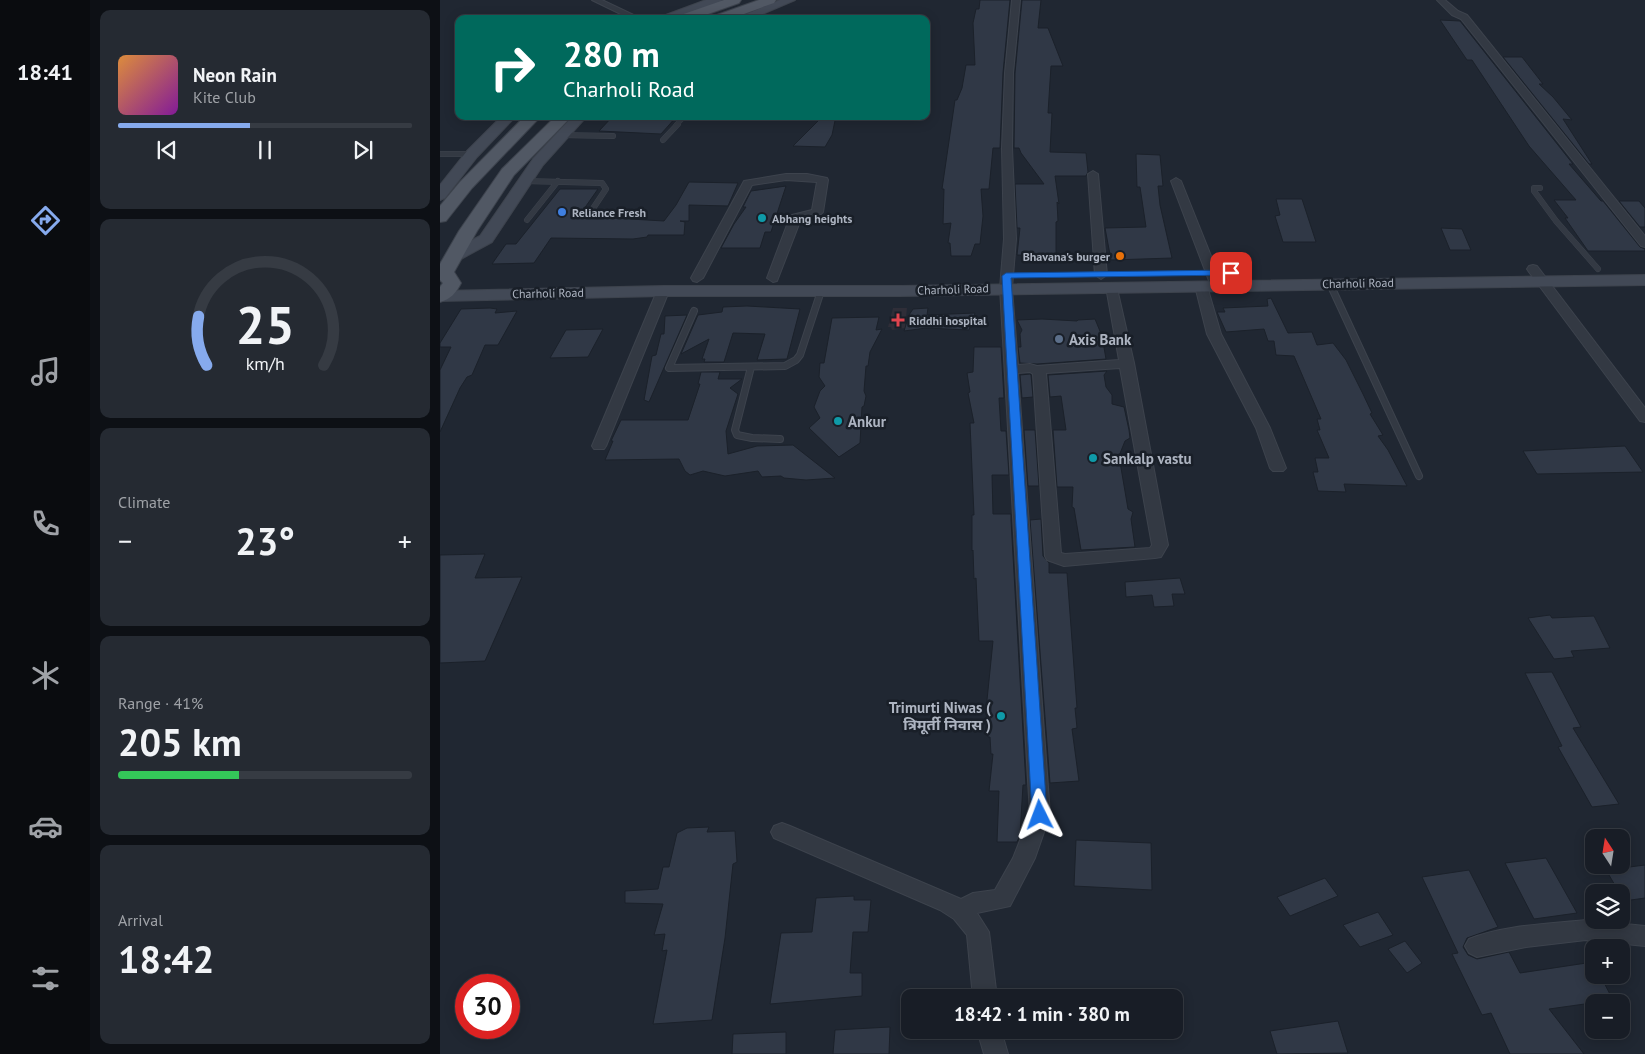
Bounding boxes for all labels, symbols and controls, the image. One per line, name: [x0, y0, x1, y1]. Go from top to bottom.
text: 280 m: [563, 31, 660, 77]
icon: right: [480, 35, 545, 100]
text: 18:41: [17, 58, 73, 86]
text: Neon Rain: [193, 63, 277, 87]
text: Charholi Road: [563, 75, 695, 103]
text: Kite Club: [193, 87, 256, 107]
icon: previous: [153, 136, 181, 164]
icon: pause: [251, 136, 279, 164]
icon: next: [349, 136, 377, 164]
icon: directions: [28, 203, 63, 238]
place label: Reliance Fresh: [572, 205, 646, 220]
marker: Reliance Fresh: [556, 206, 568, 218]
place label: Abhang heights: [772, 211, 852, 226]
marker: Abhang heights: [756, 212, 768, 224]
place label: Bhavana's burger: [1023, 249, 1111, 264]
marker: Bhavana's burger: [1114, 250, 1126, 262]
pin: [1210, 252, 1252, 294]
icon: arrive: [1217, 259, 1245, 287]
street label: Charholi Road: [1322, 275, 1394, 291]
street label: Charholi Road: [917, 280, 989, 298]
street label: Charholi Road: [512, 285, 584, 301]
text: 25: [236, 291, 294, 358]
marker: Riddhi hospital: [891, 313, 905, 327]
place label: Riddhi hospital: [909, 313, 987, 328]
place label: Axis Bank: [1069, 330, 1132, 349]
marker: Axis Bank: [1053, 333, 1065, 345]
text: km/h: [245, 352, 285, 375]
icon: music: [28, 354, 63, 389]
place label: Ankur: [848, 412, 887, 431]
marker: Ankur: [832, 415, 844, 427]
place label: Sankalp vastu: [1103, 449, 1192, 468]
marker: Sankalp vastu: [1087, 452, 1099, 464]
text: Climate: [118, 492, 170, 512]
icon: phone: [28, 506, 63, 541]
text: 23°: [235, 516, 295, 565]
text: −: [118, 522, 132, 559]
text: +: [398, 522, 412, 559]
icon: climate: [28, 658, 63, 693]
text: Range · 41%: [118, 693, 203, 713]
place label: Trimurti Niwas ( त्रिमूर्ती निवास ): [889, 698, 991, 735]
marker: Trimurti Niwas ( त्रिमूर्ती निवास ): [995, 710, 1007, 722]
text: 205 km: [118, 717, 242, 766]
position arrow: [1013, 788, 1065, 840]
icon: car: [28, 809, 63, 844]
north arrow: [1585, 829, 1630, 874]
map controls: [1585, 829, 1630, 1039]
button: layers: [1585, 884, 1630, 929]
text: Arrival: [118, 910, 163, 930]
text: 18:42: [118, 934, 214, 983]
button: +: [1585, 939, 1630, 984]
icon: filters: [28, 961, 63, 996]
speed limit sign: 30: [455, 974, 520, 1039]
button: −: [1585, 994, 1630, 1039]
text: 18:42 · 1 min · 380 m: [954, 1002, 1130, 1026]

